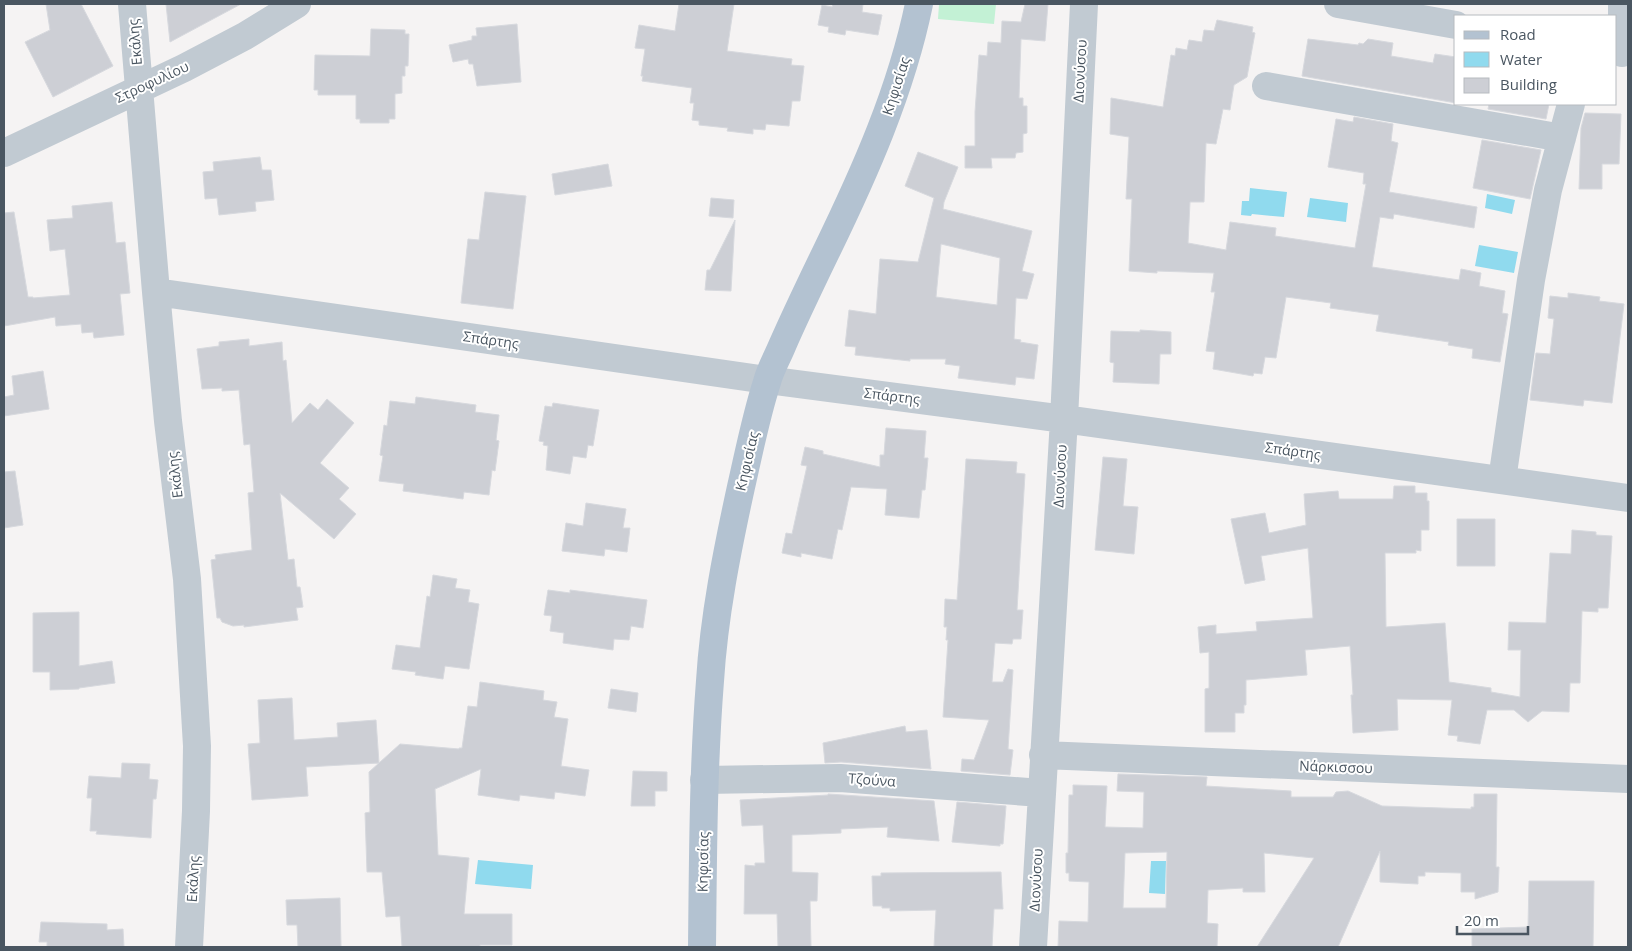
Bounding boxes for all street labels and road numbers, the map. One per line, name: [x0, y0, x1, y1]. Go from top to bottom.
street label: Εκάλης: [123, 18, 146, 66]
street label: Διονύσου: [1068, 39, 1091, 103]
street label: Κηφισίας: [877, 54, 914, 118]
street label: Στροφυλίου: [112, 56, 192, 107]
street label: Σπάρτης: [462, 326, 520, 353]
street label: Σπάρτης: [863, 383, 921, 408]
street label: Κηφισίας: [730, 429, 763, 493]
street label: Σπάρτης: [1264, 437, 1322, 464]
street label: Διονύσου: [1048, 444, 1071, 508]
street label: Εκάλης: [162, 451, 187, 499]
street label: Νάρκισσου: [1299, 756, 1373, 777]
street label: Τζούνα: [848, 768, 897, 791]
street label: Κηφισίας: [692, 831, 713, 892]
street label: Διονύσου: [1024, 848, 1047, 912]
street label: Εκάλης: [182, 855, 203, 903]

